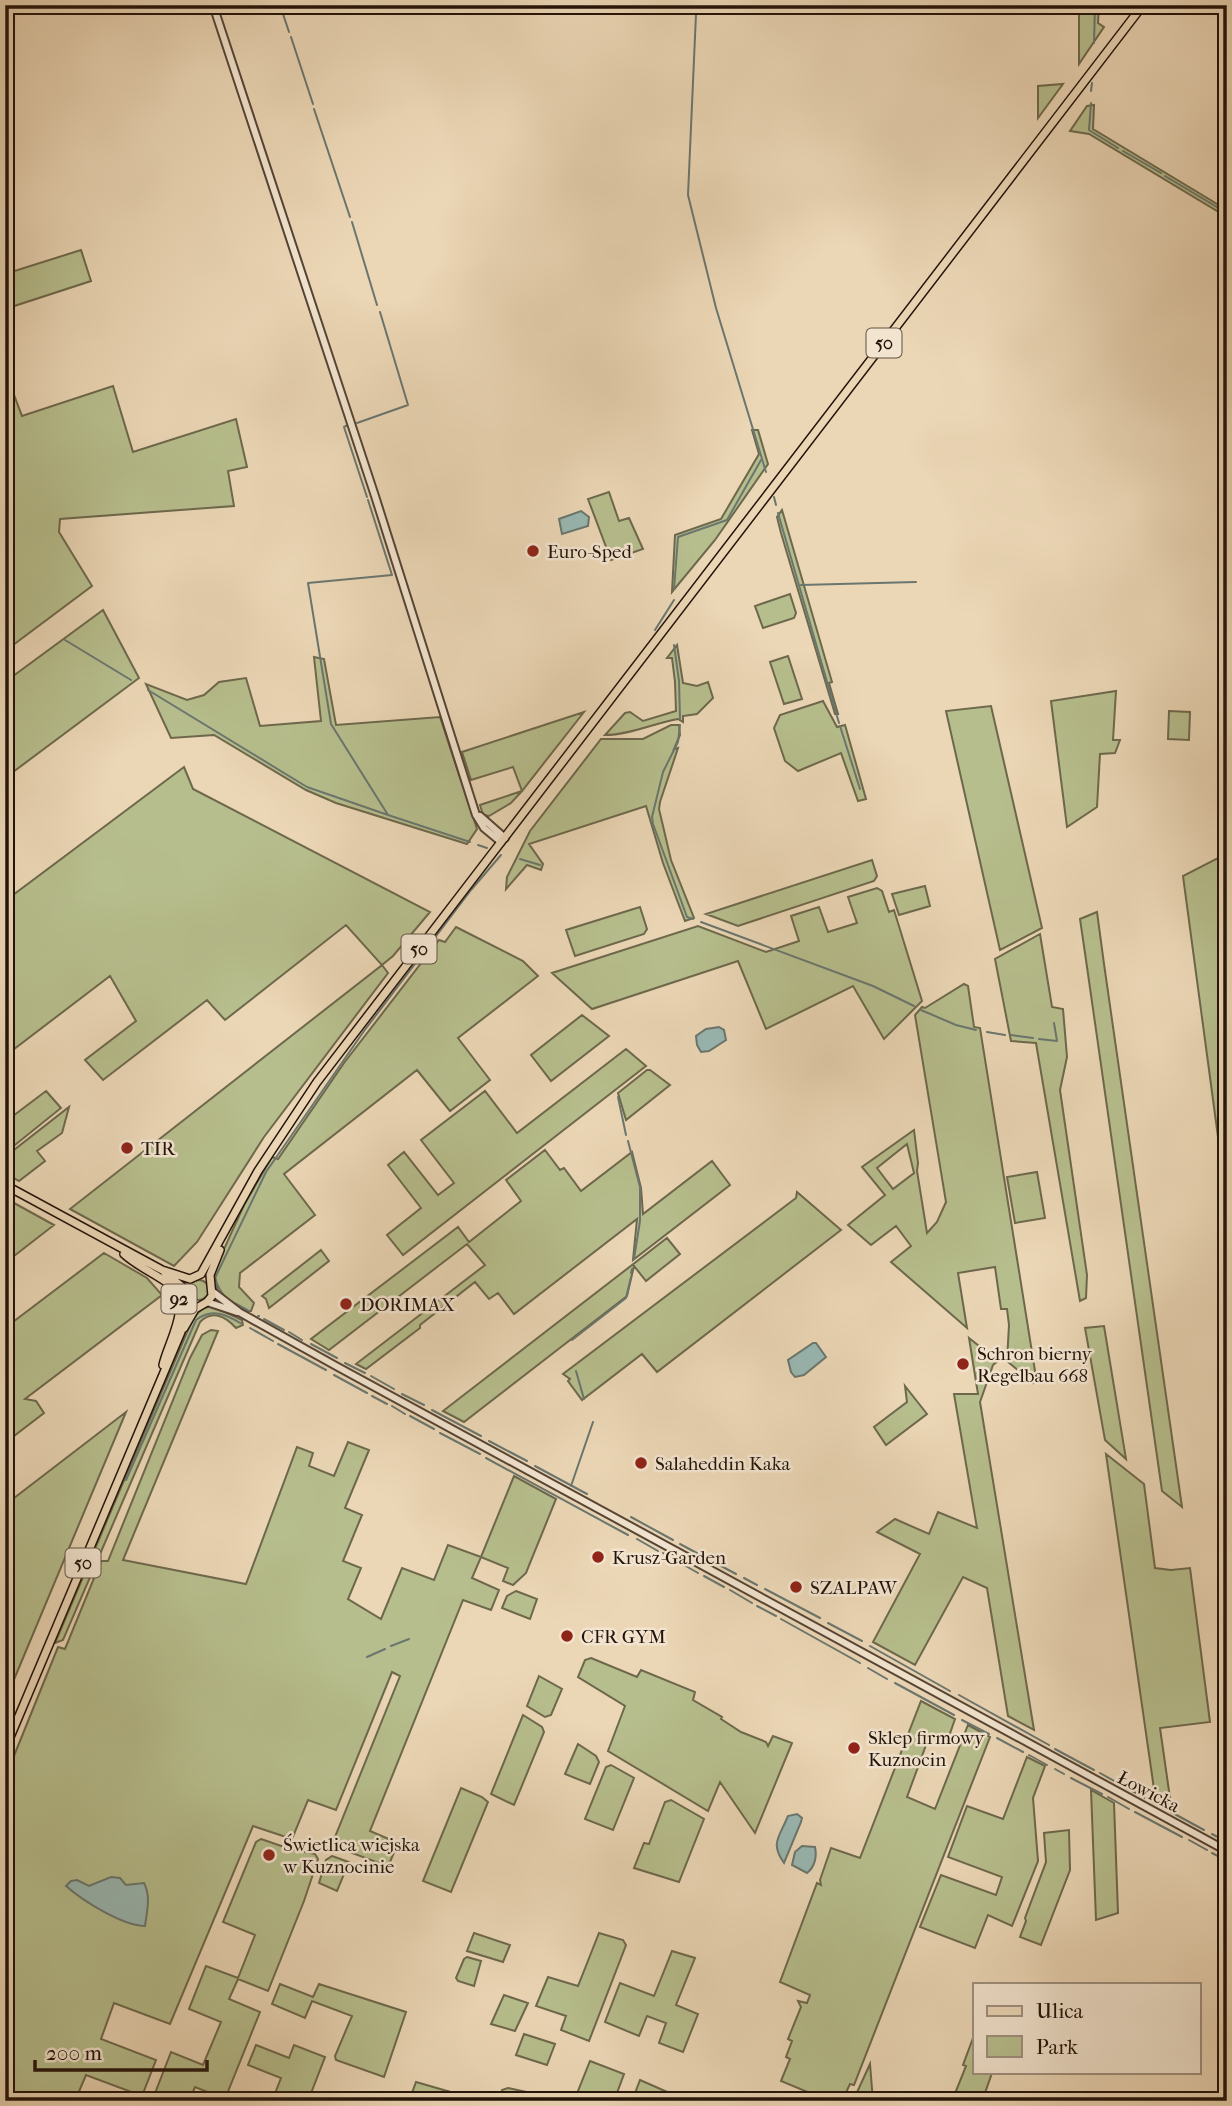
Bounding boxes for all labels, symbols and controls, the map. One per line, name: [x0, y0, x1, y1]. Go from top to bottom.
road number: 50: [866, 328, 902, 358]
place label: Euro-Sped: [547, 541, 632, 563]
marker: Euro-Sped: [525, 543, 541, 559]
road number: 50: [402, 934, 436, 964]
place label: TIR: [141, 1138, 176, 1160]
marker: TIR: [119, 1140, 135, 1156]
road number: 92: [162, 1284, 196, 1314]
place label: DORIMAX: [360, 1294, 455, 1316]
marker: DORIMAX: [338, 1296, 354, 1312]
place label: Schron bierny Regelbau 668: [977, 1343, 1093, 1387]
marker: Schron bierny Regelbau 668: [955, 1356, 971, 1372]
place label: Salaheddin Kaka: [655, 1453, 791, 1475]
marker: Salaheddin Kaka: [633, 1455, 649, 1471]
place label: Krusz-Garden: [612, 1547, 726, 1569]
road number: 50: [66, 1548, 100, 1578]
marker: Krusz-Garden: [590, 1549, 606, 1565]
place label: SZALPAW: [810, 1577, 898, 1599]
marker: SZALPAW: [788, 1579, 804, 1595]
place label: CFR GYM: [581, 1626, 666, 1648]
marker: CFR GYM: [559, 1628, 575, 1644]
place label: Sklep firmowy Kuznocin: [868, 1727, 985, 1771]
marker: Sklep firmowy Kuznocin: [846, 1740, 862, 1756]
street label: Łowicka: [1114, 1766, 1184, 1817]
place label: Świetlica wiejska w Kuznocinie: [282, 1833, 420, 1878]
marker: Świetlica wiejska w Kuznocinie: [261, 1847, 277, 1863]
legend: [973, 1983, 1200, 2074]
text: Ulica: [1036, 1999, 1083, 2023]
scale bar: [35, 2029, 206, 2073]
text: Park: [1036, 2035, 1078, 2059]
text: 200 m: [46, 2041, 102, 2065]

